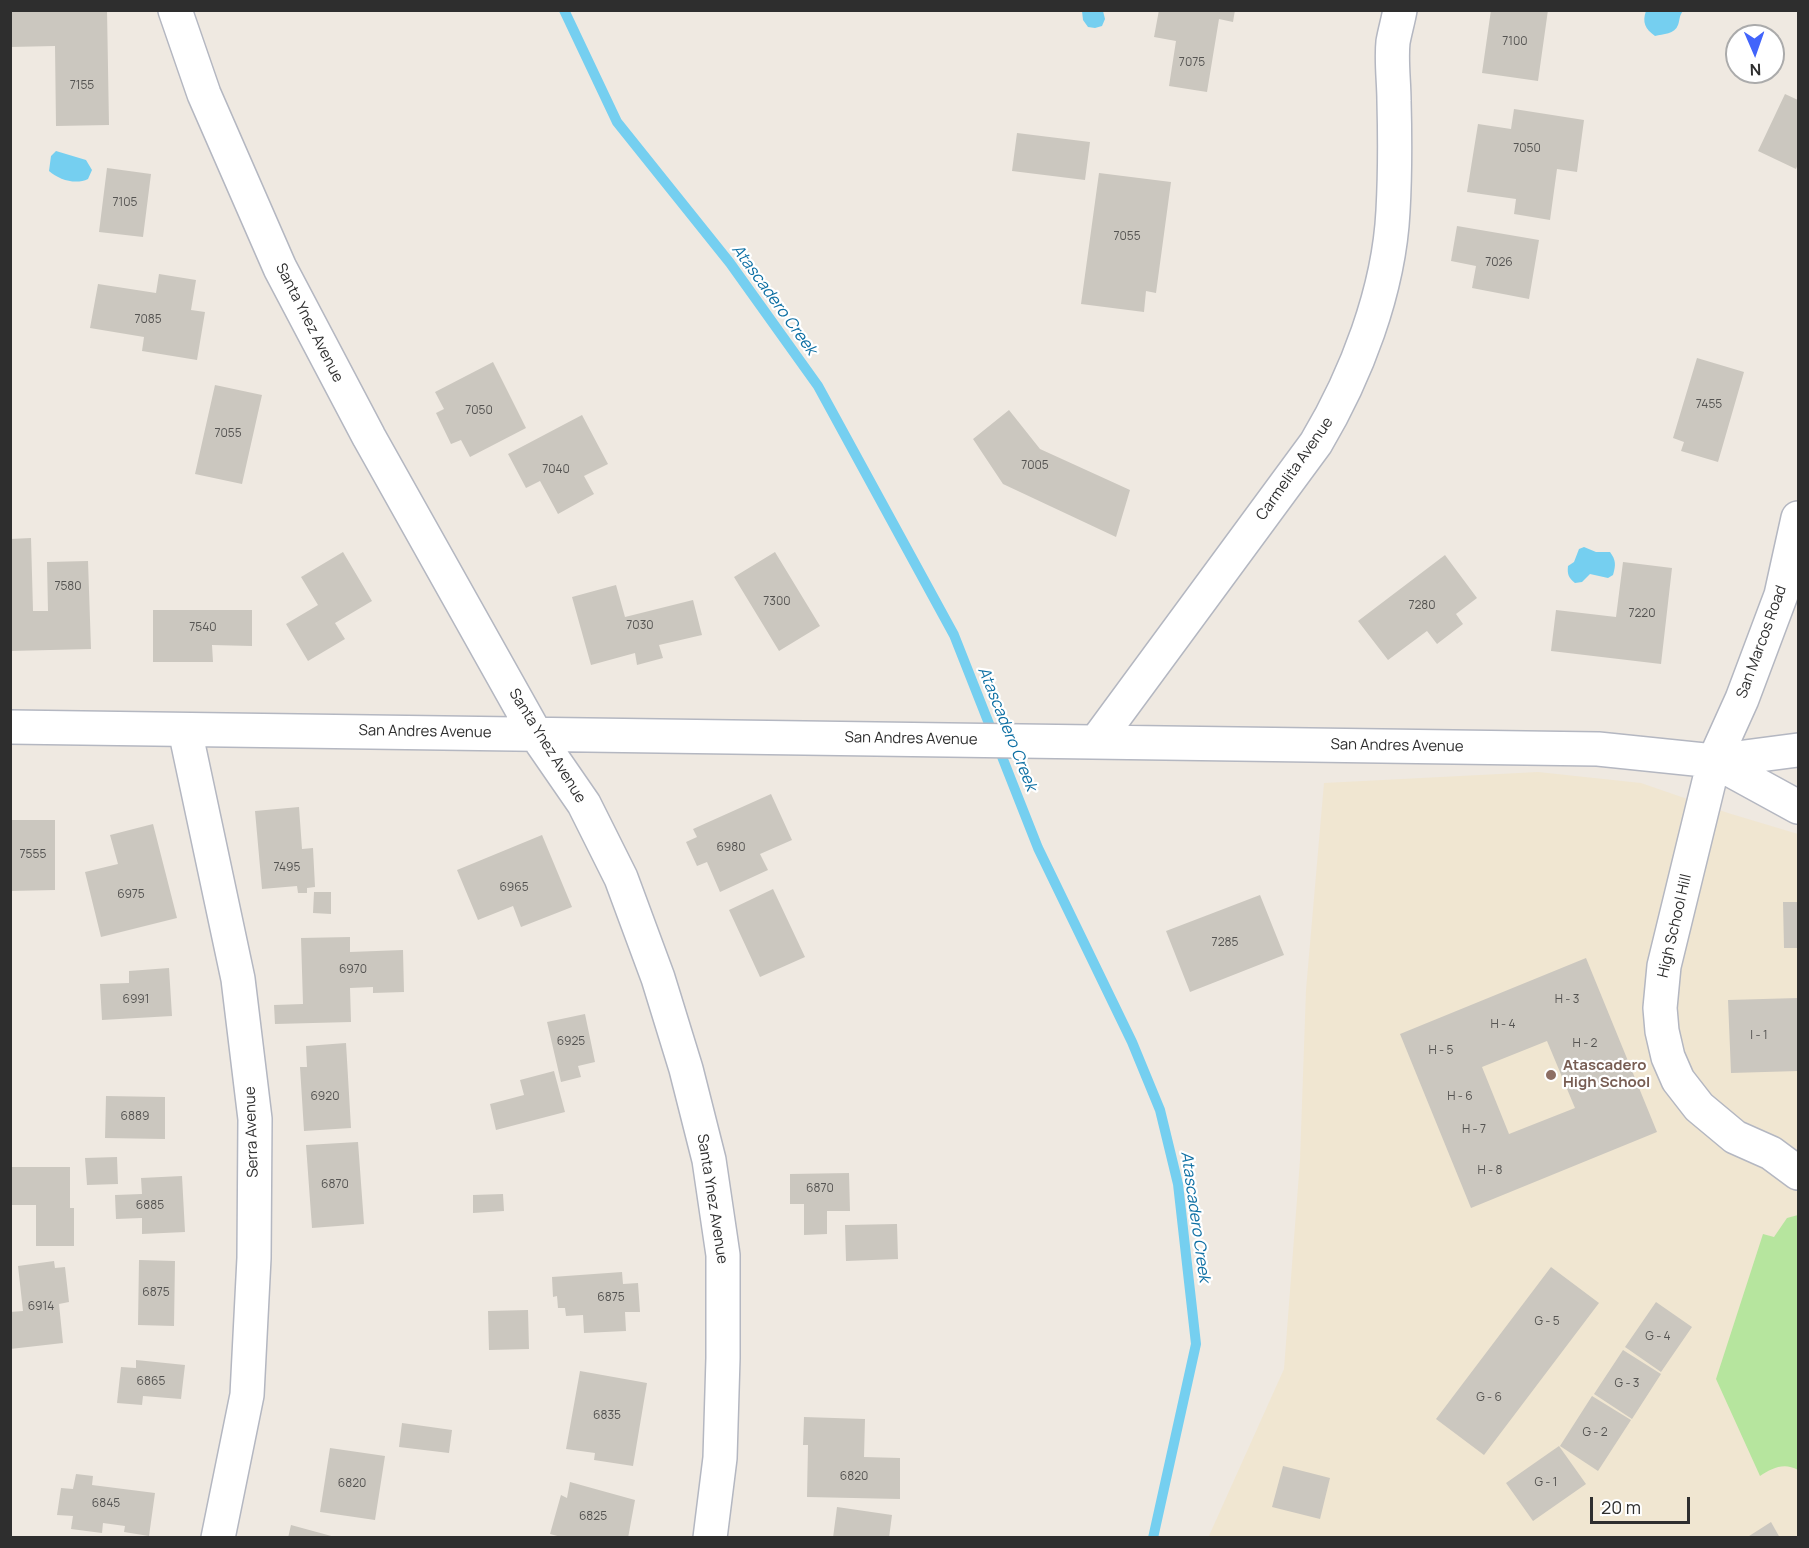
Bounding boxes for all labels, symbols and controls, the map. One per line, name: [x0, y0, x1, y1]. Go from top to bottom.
north arrow: [1725, 24, 1785, 84]
house number: 7100: [1502, 35, 1528, 49]
house number: 7075: [1179, 56, 1205, 70]
text: N: [1749, 59, 1762, 81]
house number: 7155: [70, 79, 94, 93]
house number: 7050: [1513, 142, 1541, 156]
house number: 7105: [113, 196, 137, 210]
house number: 7055: [1113, 230, 1141, 244]
water label: Atascadero Creek: [727, 241, 821, 359]
house number: 7026: [1485, 256, 1513, 270]
street label: Santa Ynez Avenue: [271, 260, 347, 386]
house number: 7085: [134, 313, 162, 327]
house number: 7455: [1696, 398, 1722, 412]
house number: 7050: [465, 404, 493, 418]
street label: Carmelita Avenue: [1253, 414, 1337, 524]
house number: 7055: [214, 427, 242, 441]
house number: 7005: [1021, 459, 1049, 473]
house number: 7040: [542, 463, 570, 477]
house number: 7580: [54, 580, 82, 594]
street label: San Marcos Road: [1733, 583, 1791, 701]
house number: 7300: [763, 595, 791, 609]
house number: 7280: [1408, 599, 1436, 613]
house number: 7220: [1628, 607, 1656, 621]
house number: 7030: [626, 619, 654, 633]
house number: 7540: [189, 621, 217, 635]
water label: Atascadero Creek: [973, 664, 1041, 794]
street label: Santa Ynez Avenue: [505, 686, 589, 806]
street label: San Andres Avenue: [358, 722, 492, 742]
street label: San Andres Avenue: [844, 729, 978, 749]
street label: San Andres Avenue: [1330, 736, 1464, 756]
house number: 6980: [716, 841, 746, 855]
house number: 7555: [20, 848, 46, 862]
house number: 7495: [274, 861, 300, 875]
street label: High School Hill: [1654, 872, 1696, 980]
house number: 6965: [499, 881, 529, 895]
house number: 6975: [117, 888, 145, 902]
house number: 7285: [1212, 936, 1238, 950]
house number: 6970: [339, 963, 367, 977]
house number: 6991: [123, 993, 149, 1007]
house number: H - 3: [1555, 993, 1579, 1007]
house number: H - 4: [1490, 1018, 1516, 1032]
house number: I - 1: [1750, 1029, 1768, 1043]
house number: 6925: [557, 1035, 585, 1049]
house number: H - 2: [1573, 1037, 1597, 1051]
house number: H - 5: [1429, 1044, 1453, 1058]
place label: Atascadero High School: [1563, 1057, 1650, 1092]
marker: Atascadero High School: [1544, 1068, 1558, 1082]
street label: Serra Avenue: [241, 1086, 263, 1178]
house number: 6920: [311, 1090, 339, 1104]
house number: H - 6: [1447, 1090, 1473, 1104]
house number: 6889: [121, 1110, 149, 1124]
house number: H - 7: [1462, 1123, 1486, 1137]
street label: Santa Ynez Avenue: [693, 1133, 731, 1265]
water label: Atascadero Creek: [1176, 1150, 1214, 1284]
house number: H - 8: [1477, 1164, 1503, 1178]
house number: 6870: [321, 1178, 349, 1192]
house number: 6870: [806, 1182, 834, 1196]
house number: 6885: [136, 1199, 164, 1213]
house number: 6875: [142, 1286, 170, 1300]
house number: 6875: [597, 1291, 625, 1305]
house number: 6914: [28, 1300, 54, 1314]
house number: G - 5: [1534, 1315, 1560, 1329]
house number: G - 4: [1645, 1330, 1671, 1344]
house number: 6865: [137, 1375, 165, 1389]
house number: G - 3: [1615, 1377, 1639, 1391]
house number: G - 6: [1476, 1391, 1502, 1405]
house number: 6835: [593, 1409, 621, 1423]
house number: G - 2: [1582, 1426, 1608, 1440]
house number: 6820: [840, 1470, 868, 1484]
house number: G - 1: [1535, 1476, 1557, 1490]
house number: 6820: [338, 1477, 366, 1491]
scale bar: [1593, 1485, 1694, 1523]
text: 20 m: [1601, 1495, 1641, 1519]
house number: 6845: [92, 1497, 120, 1511]
house number: 6825: [579, 1510, 607, 1524]

